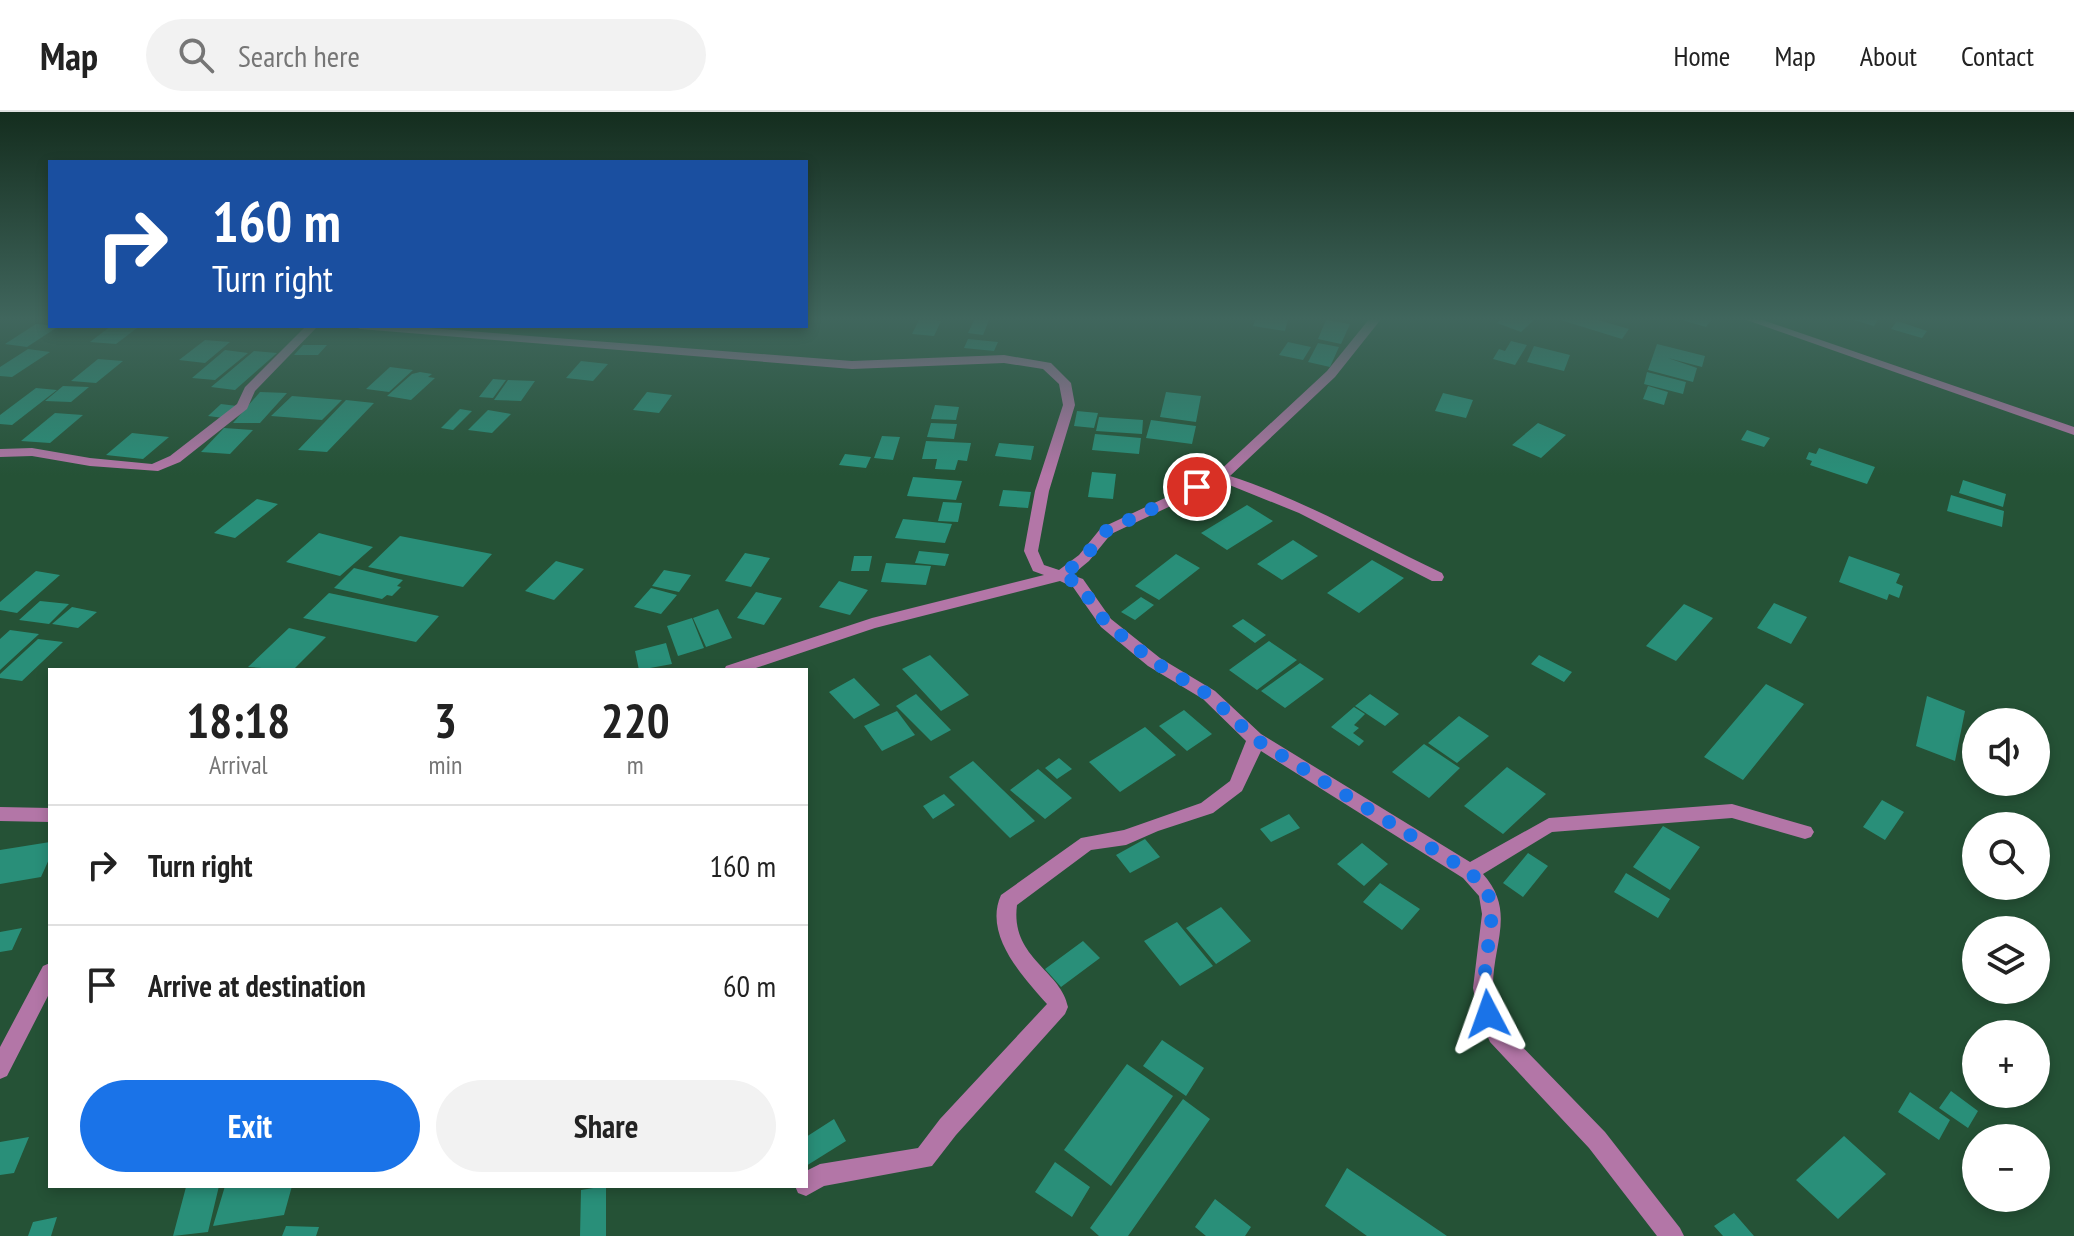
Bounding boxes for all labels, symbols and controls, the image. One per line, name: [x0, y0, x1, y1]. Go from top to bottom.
search box: [146, 19, 706, 91]
text: Map: [40, 31, 98, 80]
icon: search: [174, 33, 218, 77]
text: Search here: [238, 36, 360, 75]
text: Home: [1674, 37, 1730, 74]
text: Map: [1774, 37, 1816, 74]
text: About: [1860, 37, 1917, 74]
text: Contact: [1961, 37, 2034, 74]
text: 160 m: [212, 185, 341, 257]
icon: right: [80, 192, 184, 296]
text: Turn right: [212, 255, 333, 302]
pin: [1163, 453, 1231, 521]
icon: arrive: [1175, 465, 1219, 509]
text: 18:18: [186, 689, 290, 751]
text: 3: [434, 689, 457, 751]
text: 220: [601, 689, 670, 751]
map controls: [1962, 708, 2050, 1212]
button: sound: [1962, 708, 2050, 796]
text: Arrival: [209, 748, 268, 781]
text: min: [428, 748, 462, 781]
text: m: [627, 748, 644, 781]
button: search: [1962, 812, 2050, 900]
icon: right: [80, 843, 124, 887]
text: Turn right: [148, 846, 252, 885]
text: 160 m: [710, 846, 776, 885]
button: layers: [1962, 916, 2050, 1004]
icon: arrive: [80, 963, 124, 1007]
text: Arrive at destination: [148, 966, 366, 1005]
text: 60 m: [723, 966, 776, 1005]
position arrow: [1446, 972, 1530, 1056]
button: +: [1962, 1020, 2050, 1108]
button: Exit: [80, 1080, 420, 1172]
button: Share: [436, 1080, 776, 1172]
button: −: [1962, 1124, 2050, 1212]

